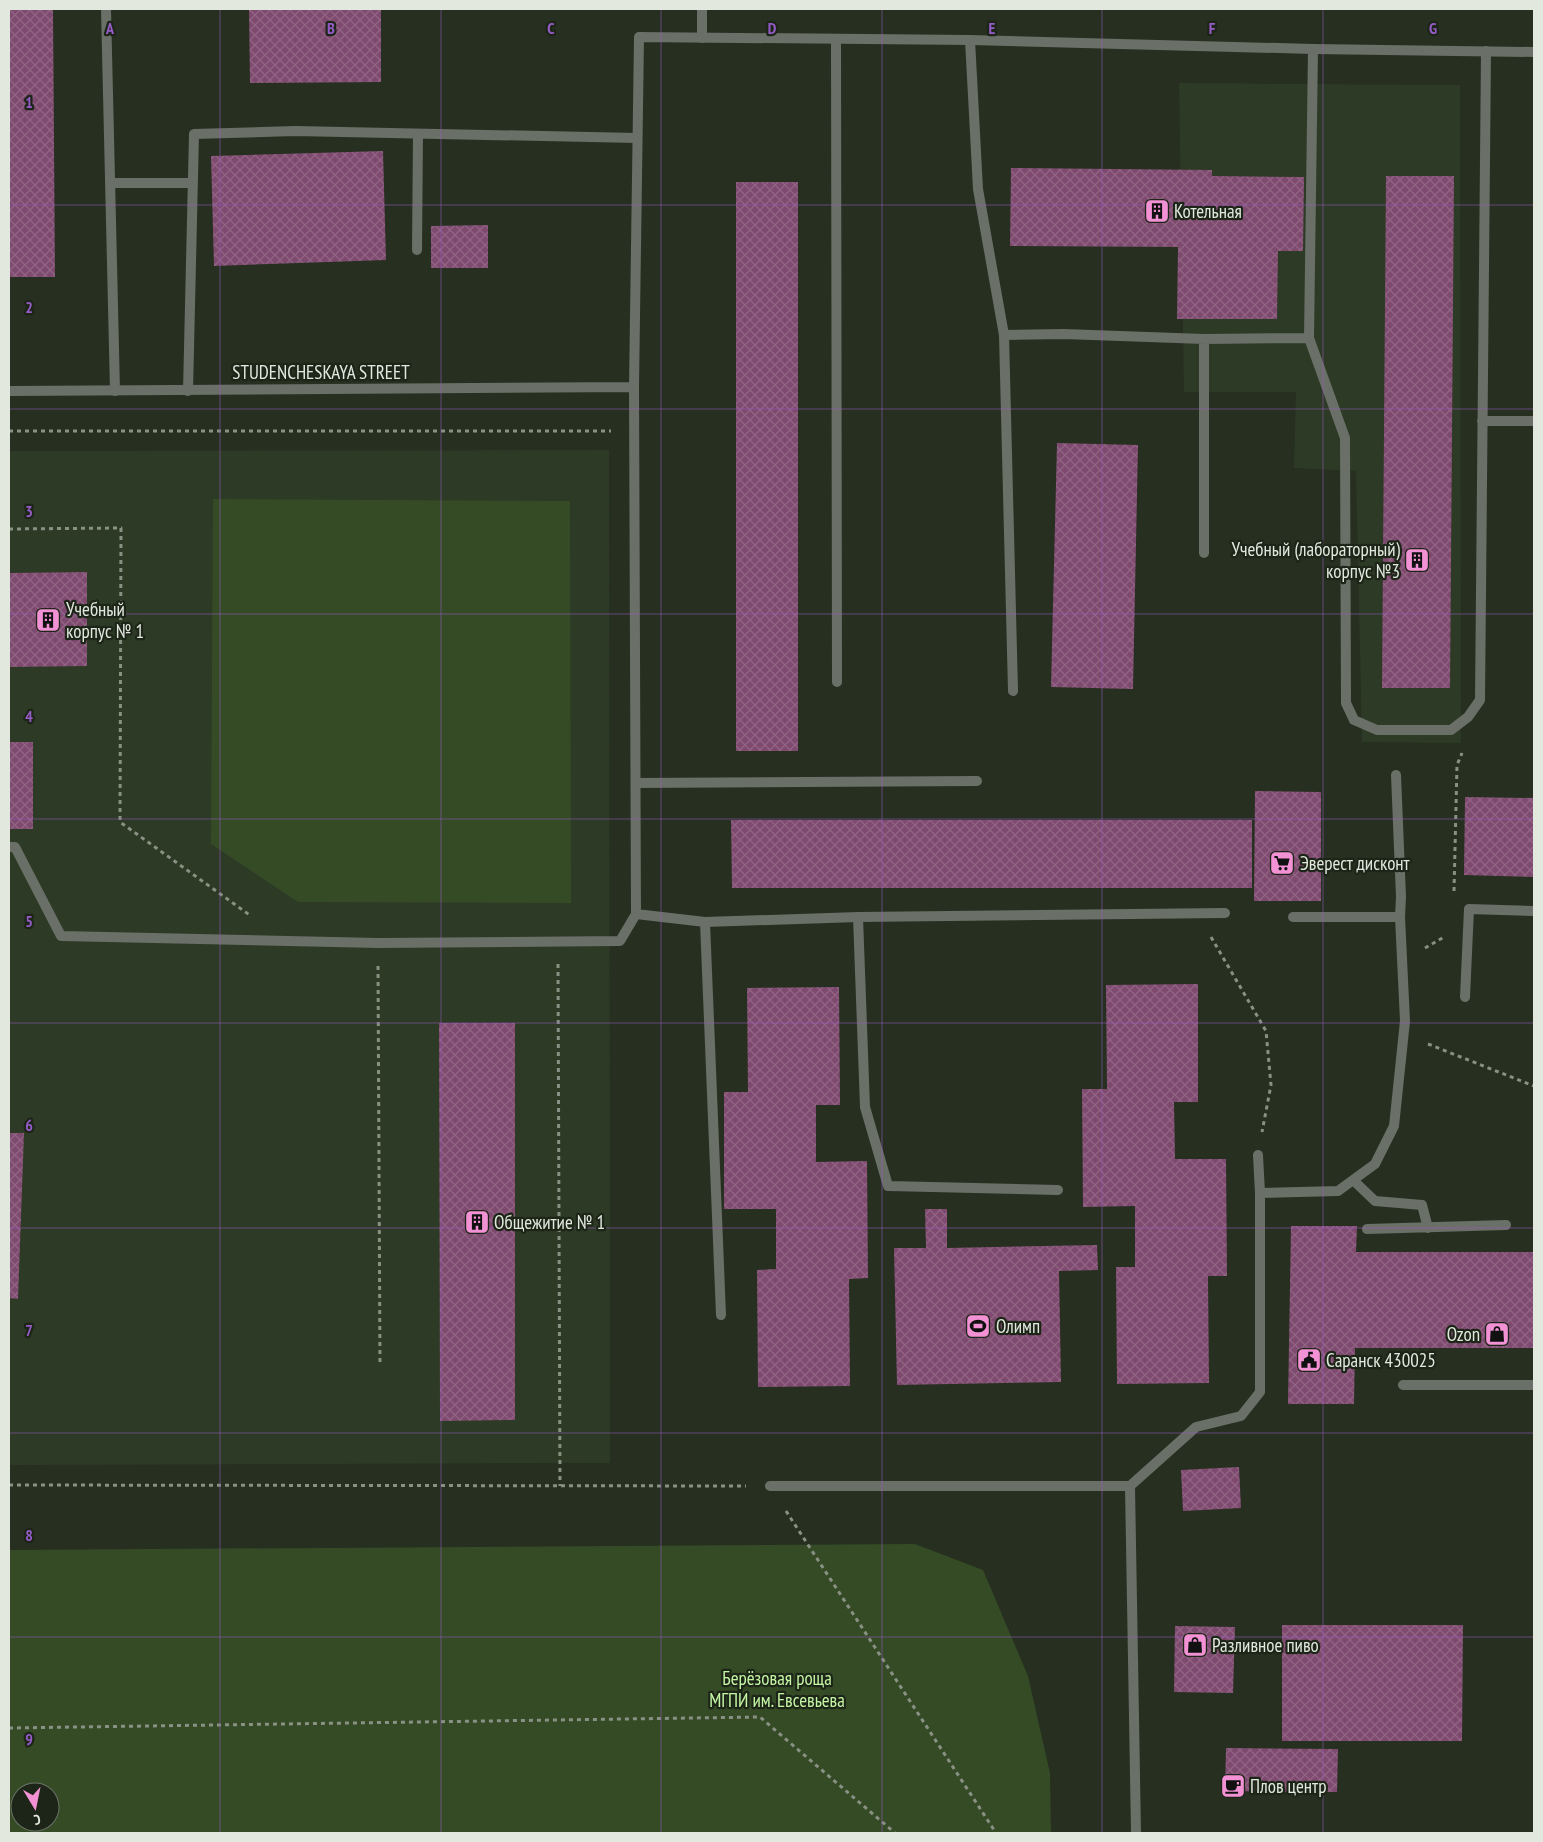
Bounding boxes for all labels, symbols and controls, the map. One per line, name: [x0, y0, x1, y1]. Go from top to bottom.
text: A: [105, 18, 115, 38]
text: B: [327, 18, 335, 38]
text: C: [547, 18, 555, 38]
text: D: [768, 18, 777, 38]
text: E: [989, 18, 996, 38]
text: F: [1209, 18, 1216, 38]
text: G: [1429, 18, 1437, 38]
text: 1: [25, 92, 33, 112]
building icon: Котельная: [1144, 198, 1170, 224]
place label: Котельная: [1174, 199, 1242, 223]
text: 2: [25, 297, 33, 317]
street label: STUDENCHESKAYA STREET: [232, 360, 410, 384]
text: 3: [25, 501, 33, 521]
place label: Учебный (лабораторный) корпус №3: [1231, 537, 1401, 583]
building icon: Учебный (лабораторный) корпус №3: [1404, 547, 1430, 573]
place label: Учебный корпус № 1: [66, 597, 144, 643]
building icon: Учебный корпус № 1: [35, 607, 61, 633]
text: 4: [25, 706, 33, 726]
supermarket icon: Эверест дисконт: [1269, 850, 1295, 876]
place label: Эверест дисконт: [1300, 851, 1411, 875]
text: 5: [25, 911, 33, 931]
text: 6: [25, 1115, 33, 1135]
building icon: Общежитие № 1: [464, 1209, 490, 1235]
place label: Общежитие № 1: [494, 1210, 605, 1234]
sports icon: Олимп: [965, 1313, 991, 1339]
place label: Олимп: [996, 1314, 1040, 1338]
text: 7: [25, 1320, 33, 1340]
shop icon: Ozon: [1484, 1321, 1510, 1347]
place label: Ozon: [1447, 1322, 1480, 1346]
public building icon: Саранск 430025: [1296, 1347, 1322, 1373]
place label: Саранск 430025: [1326, 1348, 1436, 1372]
text: 8: [25, 1525, 33, 1545]
shop icon: Разливное пиво: [1182, 1632, 1208, 1658]
place label: Разливное пиво: [1212, 1633, 1319, 1657]
park label: Берёзовая роща МГПИ им. Евсевьева: [709, 1666, 845, 1712]
text: 9: [25, 1729, 33, 1749]
cafe icon: Плов центр: [1220, 1773, 1246, 1799]
place label: Плов центр: [1250, 1774, 1326, 1798]
north arrow: [10, 1782, 60, 1832]
text: С: [32, 1810, 42, 1829]

